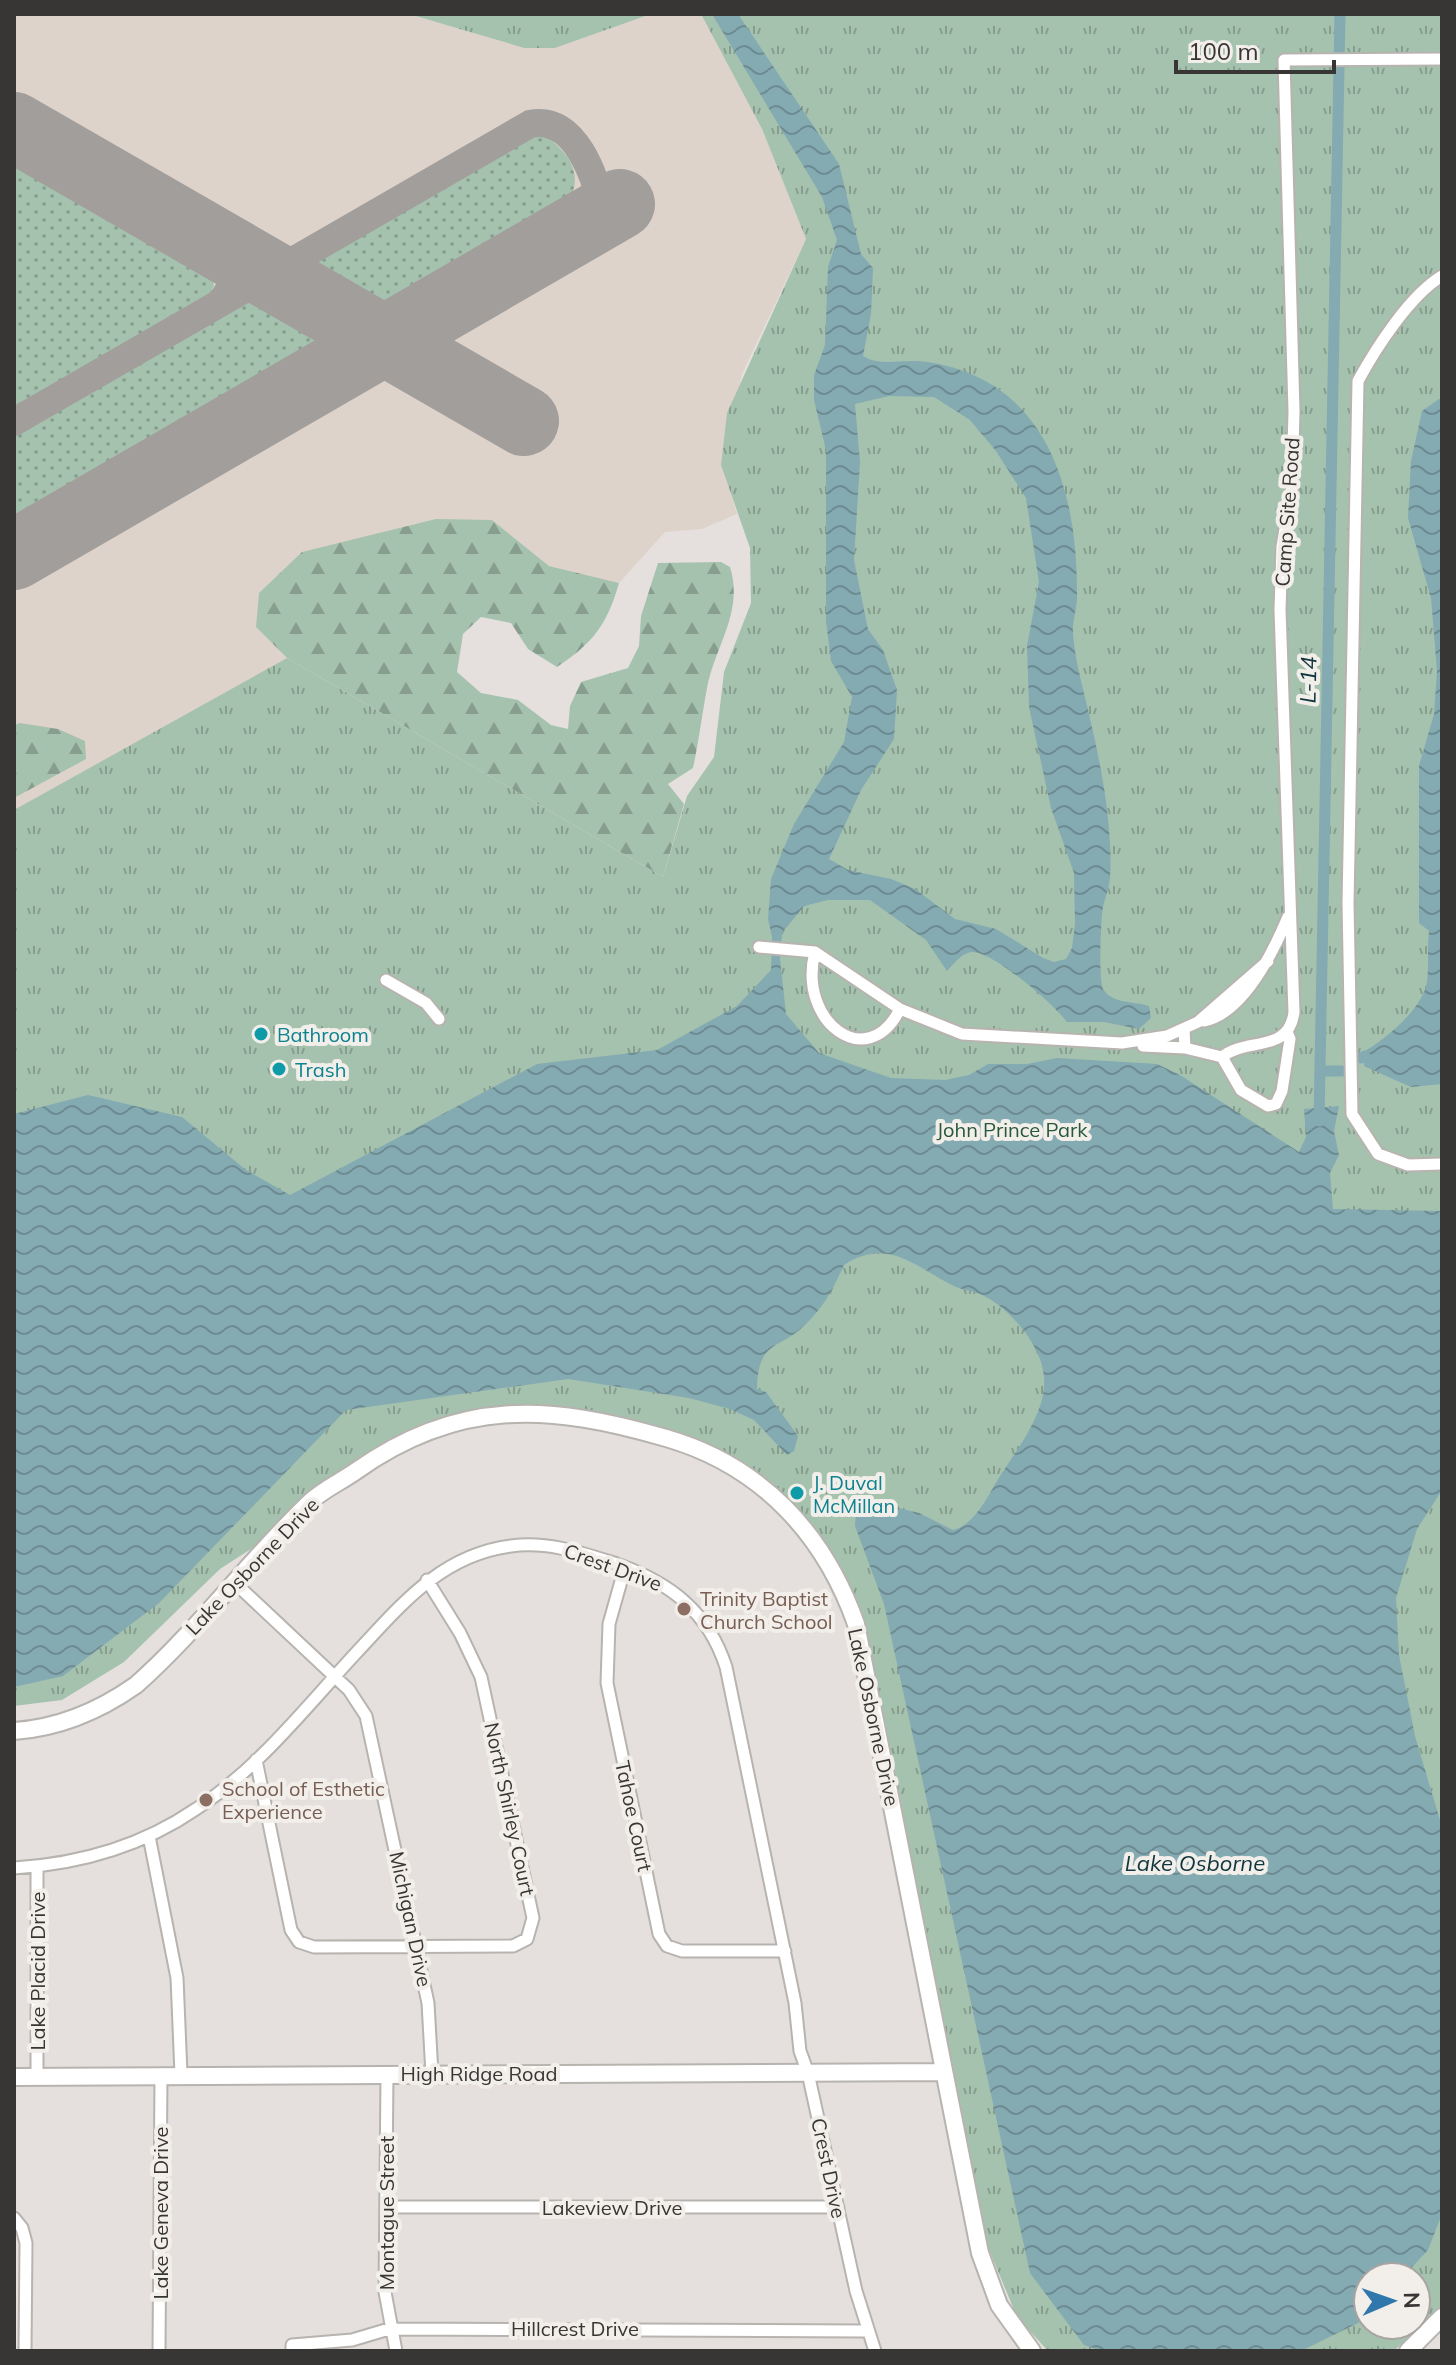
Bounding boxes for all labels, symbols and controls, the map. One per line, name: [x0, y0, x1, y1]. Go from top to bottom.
scale bar: [1176, 24, 1334, 74]
text: 100 m: [1188, 36, 1259, 66]
street label: Camp Site Road: [1269, 437, 1305, 587]
water label: L-14: [1294, 656, 1322, 704]
place label: Bathroom: [277, 1022, 369, 1047]
marker: Bathroom: [252, 1025, 270, 1043]
place label: Trash: [295, 1057, 346, 1082]
marker: Trash: [270, 1060, 288, 1078]
park label: John Prince Park: [936, 1117, 1088, 1142]
place label: J. Duval McMillan: [813, 1470, 895, 1518]
marker: J. Duval McMillan: [788, 1484, 806, 1502]
street label: Lake Osborne Drive: [180, 1492, 324, 1640]
street label: Crest Drive: [561, 1538, 665, 1596]
place label: Trinity Baptist Church School: [700, 1586, 833, 1634]
marker: Trinity Baptist Church School: [675, 1600, 693, 1618]
street label: Lake Osborne Drive: [843, 1626, 905, 1808]
street label: North Shirley Court: [479, 1720, 541, 1898]
street label: Tahoe Court: [610, 1758, 658, 1874]
place label: School of Esthetic Experience: [222, 1776, 385, 1824]
marker: School of Esthetic Experience: [197, 1791, 215, 1809]
street label: Michigan Drive: [384, 1849, 438, 1989]
water label: Lake Osborne: [1125, 1849, 1265, 1877]
street label: Lake Placid Drive: [25, 1891, 50, 2051]
street label: High Ridge Road: [401, 2061, 557, 2086]
street label: Crest Drive: [806, 2115, 852, 2221]
street label: Lake Geneva Drive: [148, 2127, 173, 2299]
street label: Montague Street: [374, 2136, 399, 2290]
street label: Lakeview Drive: [542, 2195, 682, 2220]
north arrow: [1352, 2261, 1432, 2341]
text: N: [1398, 2292, 1426, 2309]
street label: Hillcrest Drive: [511, 2316, 639, 2341]

